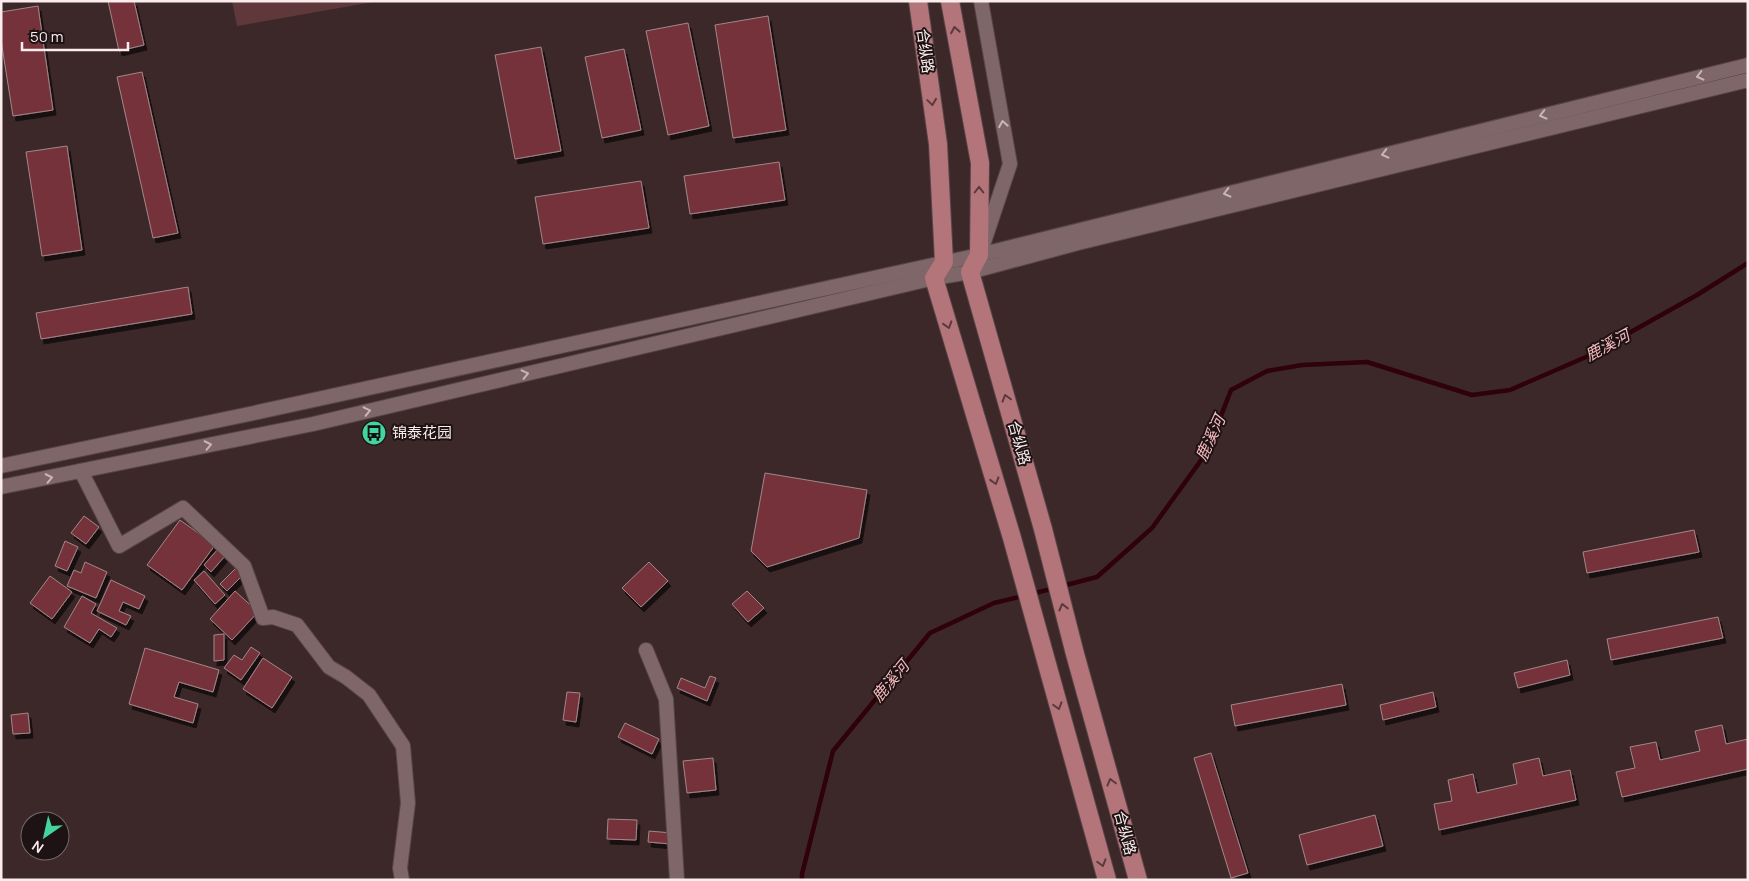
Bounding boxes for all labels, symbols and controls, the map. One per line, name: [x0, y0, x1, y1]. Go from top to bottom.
scale bar: [22, 20, 129, 52]
one-way arrow: [951, 25, 961, 34]
text: 50 m: [30, 26, 64, 47]
street label: 合纵路: [912, 27, 939, 75]
one-way arrow: [1696, 70, 1705, 81]
one-way arrow: [927, 97, 937, 106]
one-way arrow: [1538, 109, 1547, 120]
one-way arrow: [999, 120, 1009, 129]
one-way arrow: [1380, 148, 1389, 159]
one-way arrow: [974, 186, 984, 194]
one-way arrow: [1224, 188, 1232, 198]
one-way arrow: [943, 320, 953, 329]
water label: 鹿溪河: [1581, 323, 1636, 366]
one-way arrow: [521, 369, 530, 380]
one-way arrow: [1002, 394, 1012, 402]
one-way arrow: [363, 406, 372, 417]
water label: 鹿溪河: [1190, 409, 1231, 464]
street label: 合纵路: [1003, 418, 1036, 467]
bus stop icon: 锦泰花园: [361, 420, 387, 446]
place label: 锦泰花园: [392, 422, 452, 443]
one-way arrow: [204, 440, 213, 451]
one-way arrow: [45, 473, 53, 483]
one-way arrow: [989, 476, 999, 484]
one-way arrow: [1059, 603, 1069, 611]
water label: 鹿溪河: [866, 653, 916, 706]
one-way arrow: [1053, 702, 1063, 710]
one-way arrow: [1106, 778, 1117, 787]
street label: 合纵路: [1110, 808, 1141, 857]
north arrow: [20, 811, 70, 861]
text: N: [28, 837, 47, 858]
one-way arrow: [1097, 858, 1107, 866]

